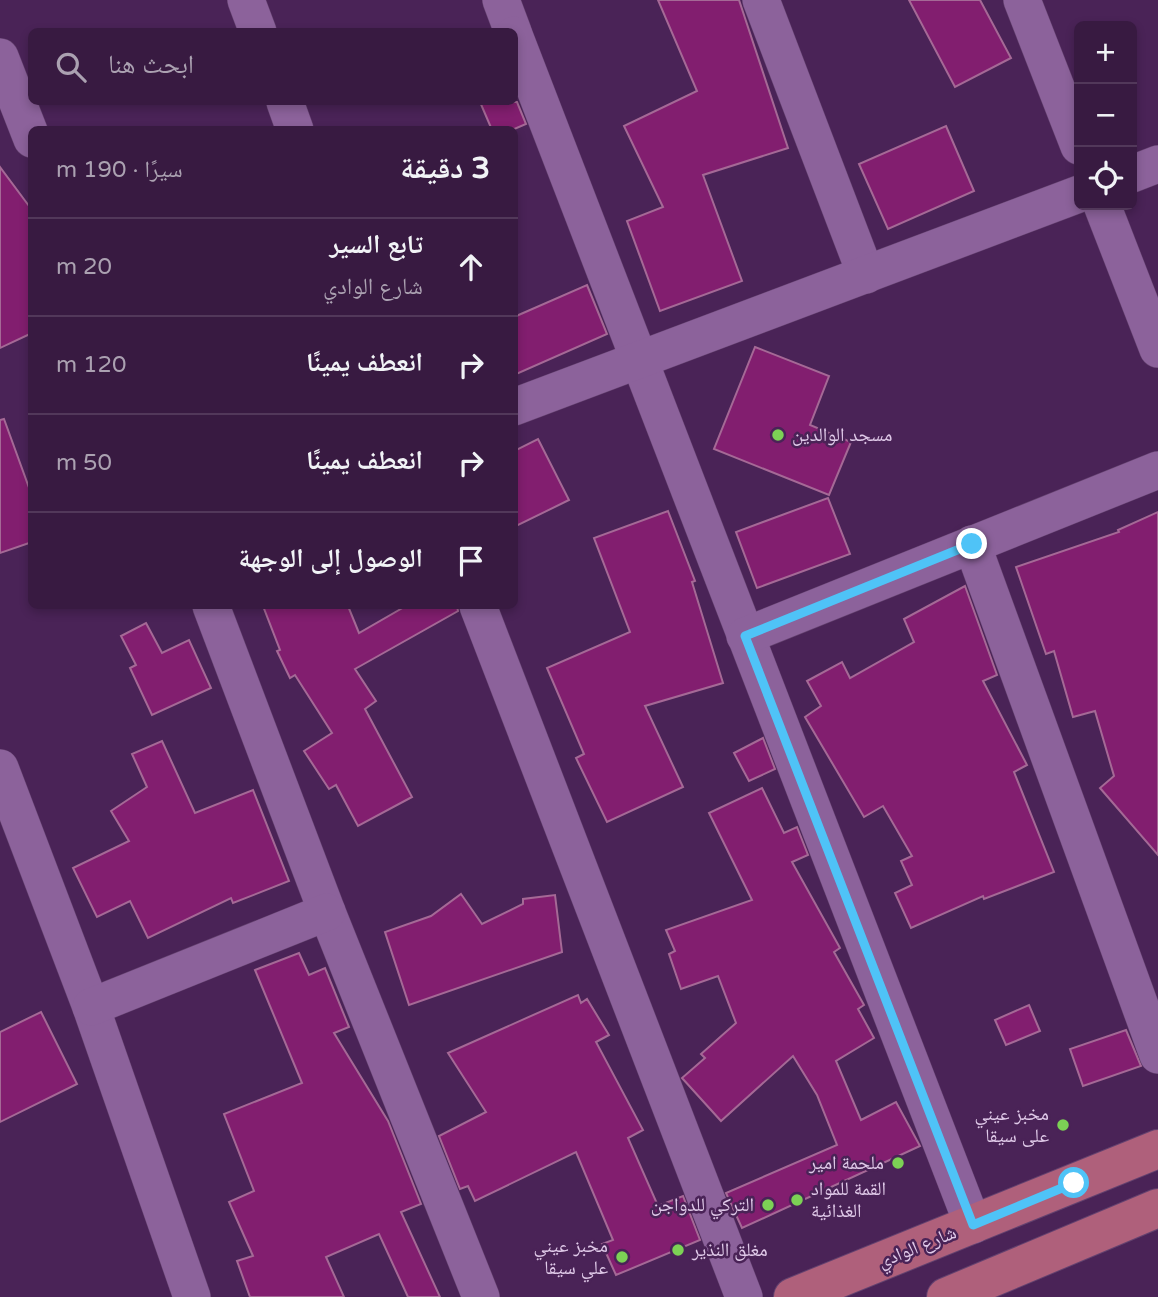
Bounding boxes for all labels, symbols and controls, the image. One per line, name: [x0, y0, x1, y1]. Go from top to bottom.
map controls: [1074, 21, 1137, 210]
button: +: [1074, 21, 1137, 84]
search box: [28, 28, 518, 105]
icon: search: [52, 48, 90, 86]
text: ابحث هنا: [108, 49, 194, 80]
button: −: [1074, 84, 1137, 147]
button: locate: [1074, 147, 1137, 210]
text: 3 دقيقة: [400, 150, 490, 187]
text: سيرًا · 190 m: [56, 156, 183, 184]
text: تابع السير: [330, 229, 423, 260]
icon: ahead: [452, 248, 490, 286]
text: 20 m: [56, 253, 112, 281]
text: شارع الوادي: [323, 273, 423, 301]
icon: right: [452, 346, 490, 384]
text: انعطف يمينًا: [306, 347, 423, 378]
text: 120 m: [56, 351, 126, 379]
place label: مسجد الوالدين: [792, 424, 893, 446]
marker: مسجد الوالدين: [770, 427, 786, 443]
icon: right: [452, 444, 490, 482]
text: انعطف يمينًا: [306, 445, 423, 476]
text: 50 m: [56, 449, 112, 477]
route end: [956, 528, 987, 559]
icon: arrive: [452, 542, 490, 580]
text: الوصول إلى الوجهة: [239, 543, 423, 574]
place label: مخبز عيني على سيقا: [974, 1103, 1049, 1147]
marker: مخبز عيني على سيقا: [1055, 1117, 1071, 1133]
place label: ملحمة امير: [808, 1152, 884, 1174]
marker: ملحمة امير: [890, 1155, 906, 1171]
route start: [1058, 1167, 1089, 1198]
place label: القمة للمواد الغذائية: [811, 1178, 886, 1222]
marker: القمة للمواد الغذائية: [789, 1192, 805, 1208]
place label: التركي للدواجن: [651, 1194, 754, 1220]
marker: التركي للدواجن: [760, 1197, 776, 1213]
street label: شارع الوادي: [875, 1221, 961, 1276]
place label: مخبز عيني علي سيقا: [533, 1235, 608, 1283]
place label: مغلق النذير: [691, 1239, 768, 1261]
marker: مغلق النذير: [670, 1242, 686, 1258]
marker: مخبز عيني علي سيقا: [614, 1249, 630, 1265]

